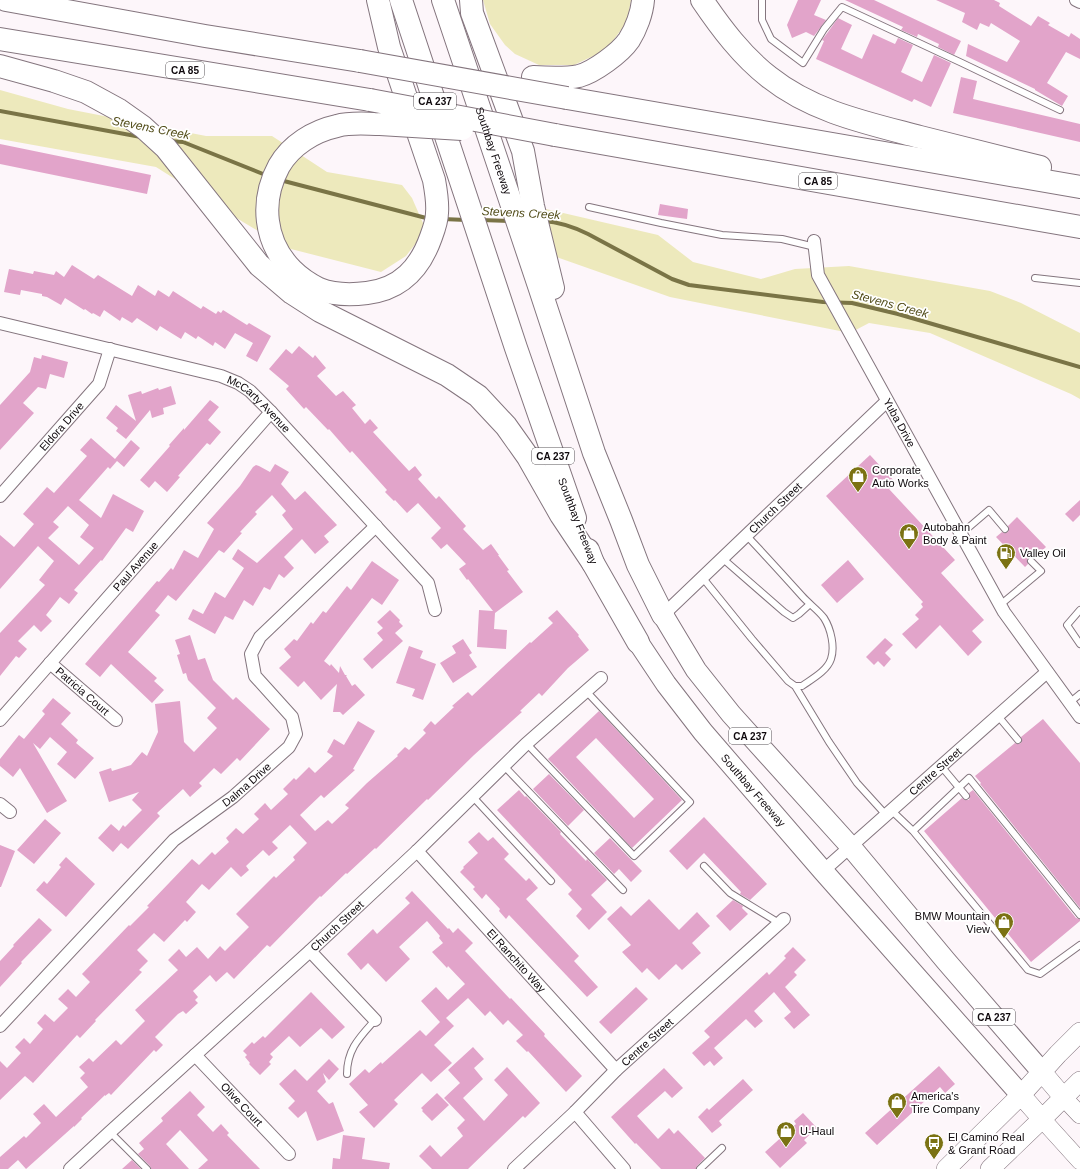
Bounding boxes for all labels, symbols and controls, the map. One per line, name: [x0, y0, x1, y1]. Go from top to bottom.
road number: CA 85: [166, 62, 204, 78]
road number: CA 237: [414, 93, 456, 109]
street label: Southbay Freeway: [473, 105, 514, 197]
water label: Stevens Creek: [111, 114, 192, 143]
road number: CA 85: [799, 173, 837, 189]
water label: Stevens Creek: [481, 204, 562, 222]
water label: Stevens Creek: [850, 287, 931, 321]
street label: McCarty Avenue: [226, 373, 293, 435]
street label: Yuba Drive: [881, 396, 918, 449]
street label: Eldora Drive: [37, 400, 86, 453]
road number: CA 237: [532, 448, 574, 464]
place label: Corporate Auto Works: [872, 464, 929, 489]
shop icon: Corporate Auto Works: [847, 465, 869, 493]
street label: Southbay Freeway: [556, 476, 600, 566]
street label: Church Street: [746, 480, 804, 536]
place label: Autobahn Body & Paint: [923, 521, 987, 546]
shop icon: Autobahn Body & Paint: [898, 522, 920, 550]
street label: Paul Avenue: [111, 539, 160, 593]
fuel station icon: Valley Oil: [995, 542, 1017, 570]
place label: Valley Oil: [1020, 547, 1066, 559]
street label: Patricia Court: [53, 665, 112, 717]
road number: CA 237: [729, 728, 771, 744]
street label: Centre Street: [907, 745, 964, 798]
street label: Southbay Freeway: [719, 752, 788, 829]
street label: Dalma Drive: [220, 760, 273, 809]
street label: Church Street: [308, 898, 366, 953]
place label: BMW Mountain View: [915, 910, 990, 935]
shop icon: BMW Mountain View: [993, 911, 1015, 939]
street label: El Ranchito Way: [485, 927, 549, 995]
road number: CA 237: [973, 1009, 1015, 1025]
street label: Centre Street: [619, 1016, 675, 1068]
street label: Olive Court: [219, 1080, 265, 1128]
place label: America's Tire Company: [911, 1090, 980, 1115]
shop icon: America's Tire Company: [886, 1091, 908, 1119]
shop icon: U-Haul: [775, 1120, 797, 1148]
place label: U-Haul: [800, 1125, 834, 1137]
place label: El Camino Real & Grant Road: [948, 1131, 1024, 1156]
bus stop icon: El Camino Real & Grant Road: [923, 1132, 945, 1160]

